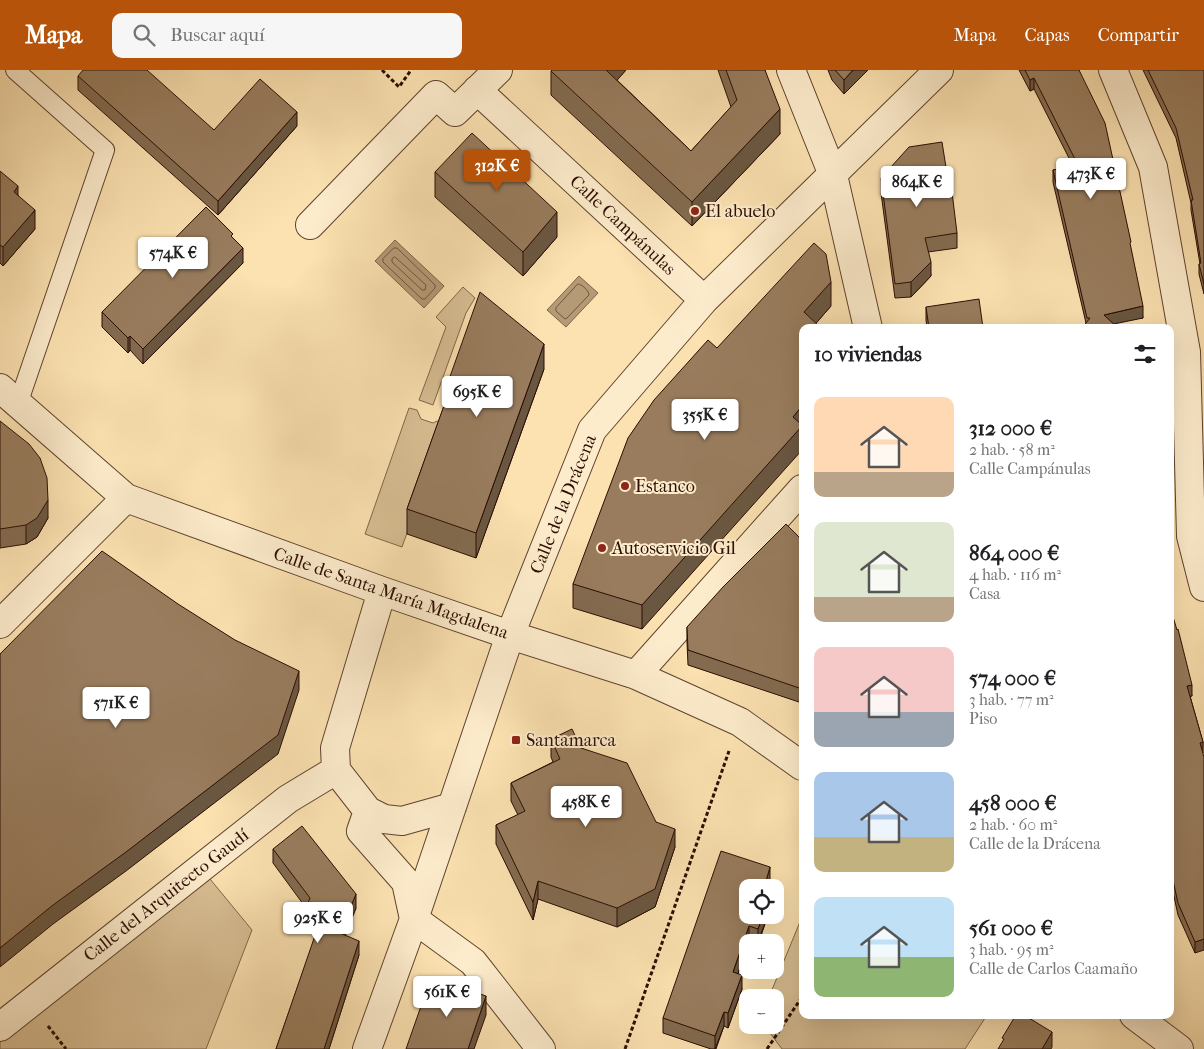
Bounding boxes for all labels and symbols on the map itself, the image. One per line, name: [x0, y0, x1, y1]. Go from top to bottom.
pin: 312K €: [456, 150, 538, 192]
pin: 473K €: [1050, 158, 1132, 200]
pin: 864K €: [876, 166, 958, 208]
street label: Calle Campánulas: [565, 171, 680, 280]
place label: El abuelo: [705, 201, 775, 222]
marker: El abuelo: [689, 205, 701, 217]
pin: 574K €: [132, 236, 214, 279]
pin: 695K €: [436, 376, 518, 418]
pin: 355K €: [664, 398, 746, 441]
street label: Calle de la Drácena: [526, 431, 601, 577]
place label: Estanco: [635, 476, 695, 497]
marker: Estanco: [619, 480, 631, 492]
place label: Autoservicio Gil: [611, 538, 736, 559]
marker: Autoservicio Gil: [596, 542, 608, 554]
street label: Calle de Santa María Magdalena: [271, 543, 512, 644]
pin: 571K €: [75, 686, 157, 729]
place label: Santamarca: [526, 730, 617, 751]
marker: Santamarca: [510, 734, 522, 746]
pin: 458K €: [545, 786, 627, 828]
street label: Calle del Arquitecto Gaudí: [80, 824, 253, 966]
pin: 925K €: [277, 902, 359, 944]
pin: 561K €: [406, 976, 488, 1018]

